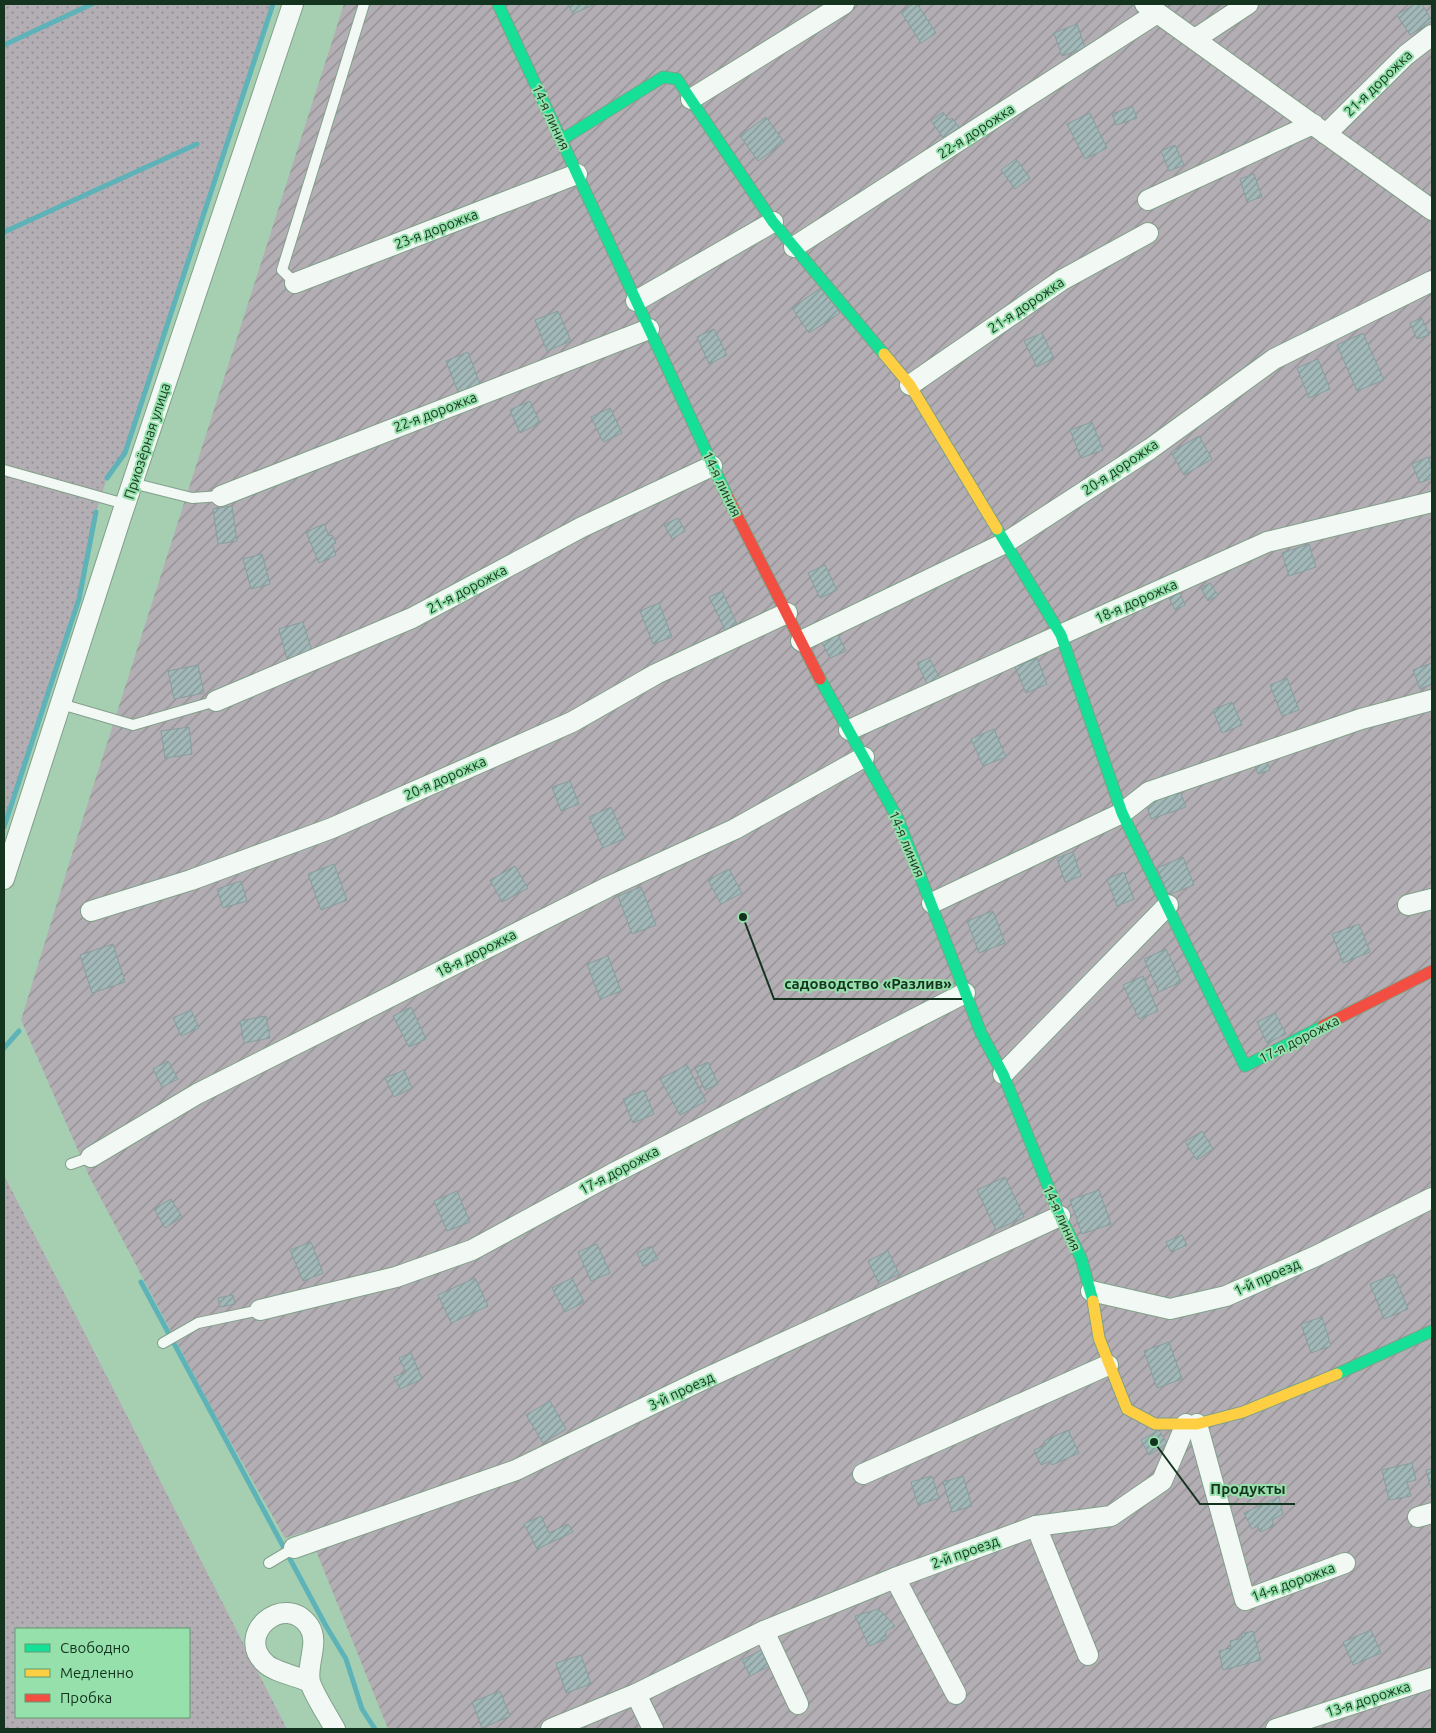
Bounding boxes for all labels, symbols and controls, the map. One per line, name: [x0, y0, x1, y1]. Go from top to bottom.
street label: 21-я дорожка: [1341, 47, 1415, 119]
street label: 14-я линия: [529, 81, 573, 153]
street label: 22-я дорожка: [935, 100, 1017, 162]
street label: 23-я дорожка: [392, 206, 480, 252]
street label: 21-я дорожка: [985, 274, 1067, 336]
street label: Приозёрная улица: [121, 381, 173, 501]
street label: 22-я дорожка: [391, 389, 479, 435]
street label: 20-я дорожка: [1079, 436, 1161, 498]
street label: 14-я линия: [699, 449, 745, 519]
street label: 21-я дорожка: [424, 561, 510, 617]
street label: 18-я дорожка: [1093, 576, 1179, 626]
street label: 20-я дорожка: [402, 753, 488, 803]
street label: 14-я линия: [886, 808, 928, 880]
street label: 18-я дорожка: [433, 926, 519, 980]
callout: садоводство «Разлив»: [774, 969, 962, 999]
text: садоводство «Разлив»: [784, 975, 952, 992]
street label: 17-я дорожка: [1256, 1012, 1342, 1066]
street label: 17-я дорожка: [576, 1142, 662, 1198]
street label: 14-я линия: [1040, 1182, 1084, 1254]
street label: 1-й проезд: [1232, 1255, 1302, 1299]
street label: 3-й проезд: [646, 1369, 716, 1413]
callout: Продукты: [1200, 1474, 1295, 1504]
text: Продукты: [1210, 1480, 1286, 1497]
street label: 2-й проезд: [929, 1532, 1001, 1572]
street label: 14-я дорожка: [1249, 1559, 1337, 1605]
legend: [15, 1628, 190, 1718]
text: Свободно: [60, 1639, 130, 1656]
text: Медленно: [60, 1664, 134, 1681]
street label: 13-я дорожка: [1324, 1678, 1412, 1720]
text: Пробка: [60, 1689, 112, 1706]

